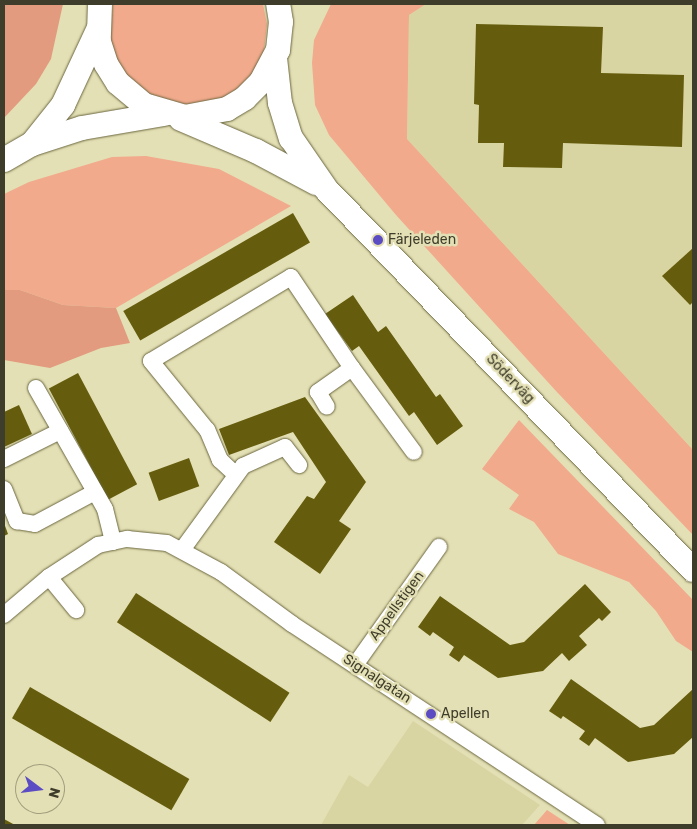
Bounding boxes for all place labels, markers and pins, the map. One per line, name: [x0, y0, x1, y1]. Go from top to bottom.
place label: Färjeleden: [388, 232, 456, 248]
marker: Färjeleden: [372, 234, 384, 246]
place label: Apellen: [441, 706, 490, 722]
marker: Apellen: [425, 708, 437, 720]

